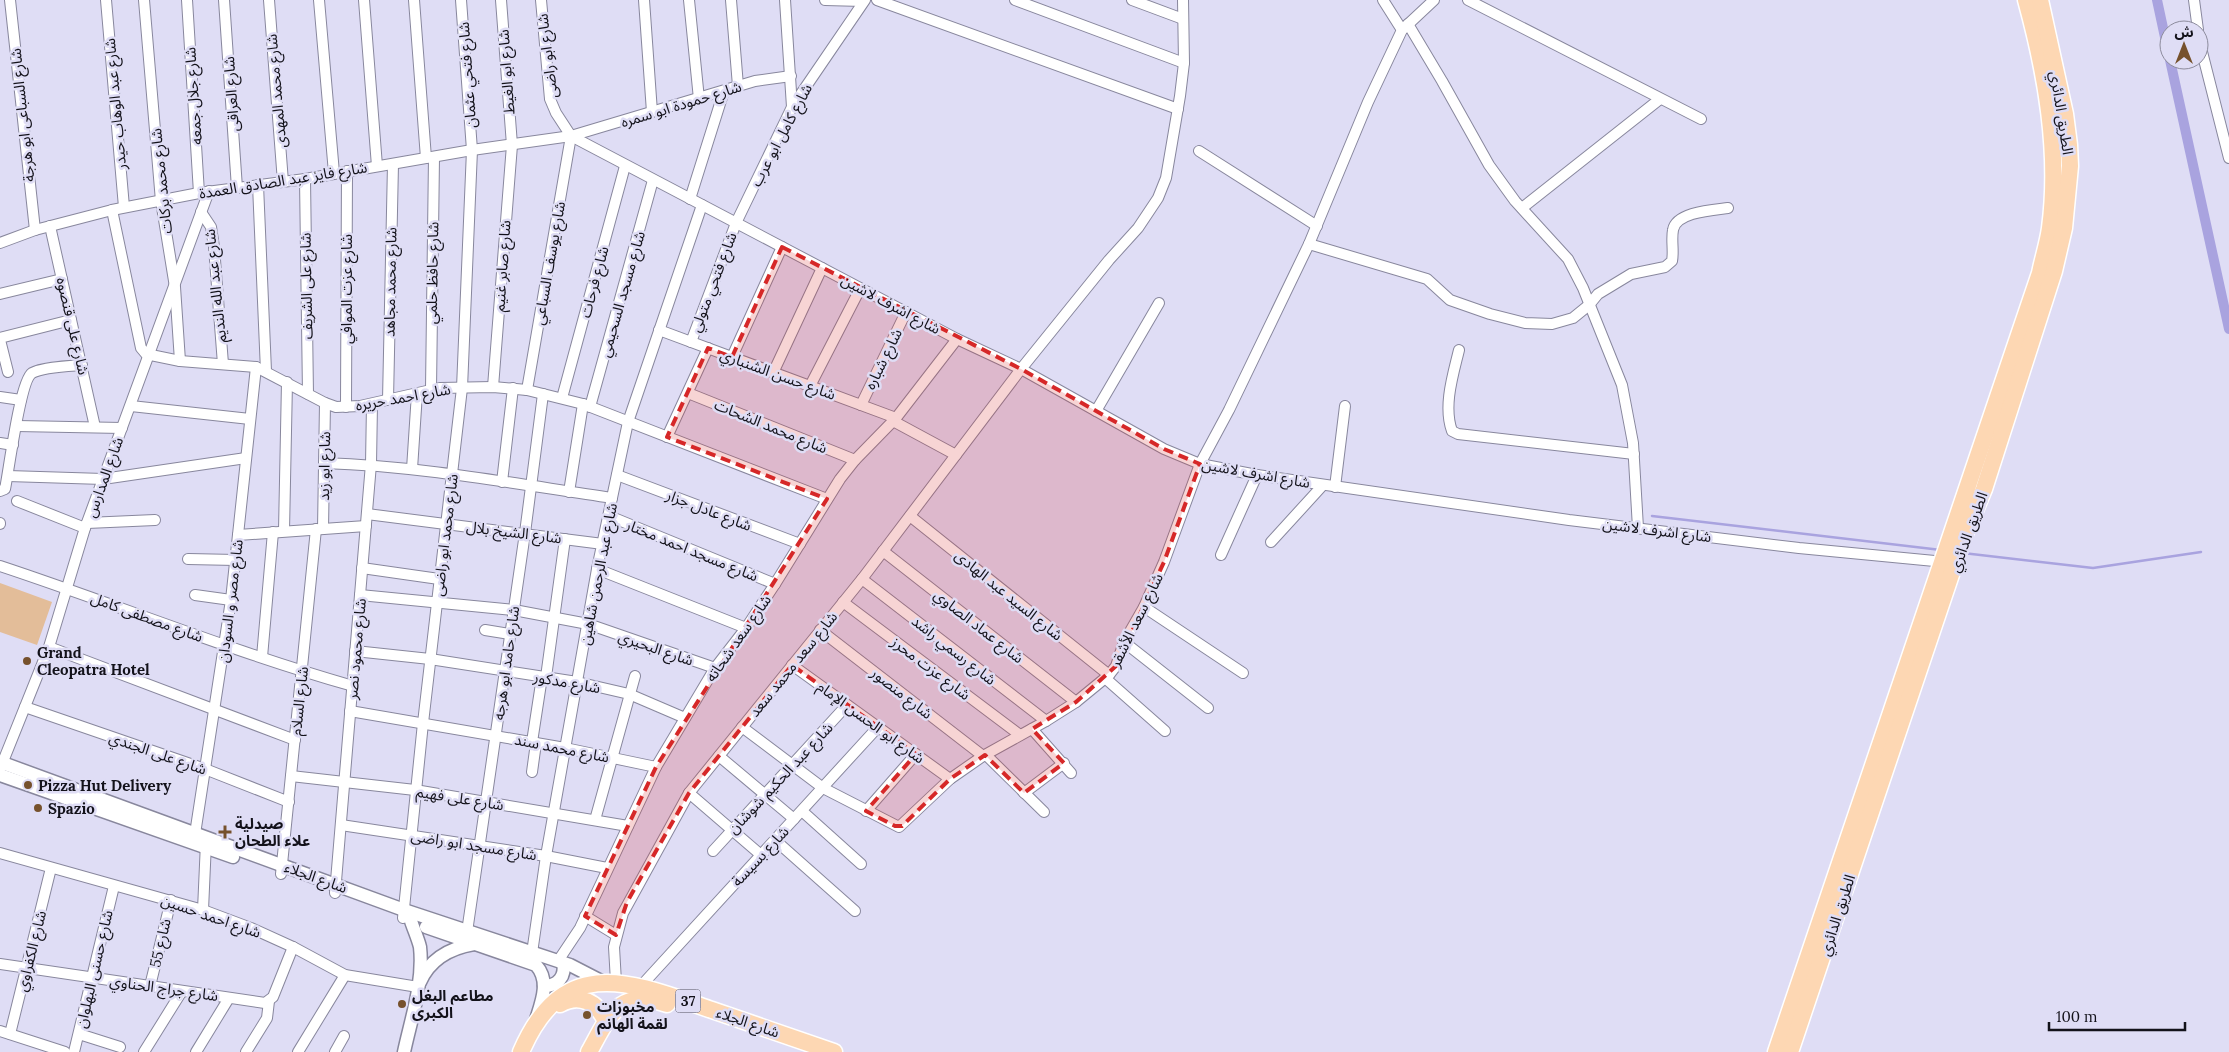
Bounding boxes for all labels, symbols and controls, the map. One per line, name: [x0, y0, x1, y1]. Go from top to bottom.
street label: شارع ابو راضى: [532, 12, 565, 99]
north arrow: [2159, 20, 2209, 70]
street label: شارع فتحي عثمان: [454, 21, 483, 129]
text: ش: [2174, 23, 2194, 41]
street label: شارع ابو الغيط: [494, 28, 521, 115]
street label: شارع محمد المهدى: [262, 33, 293, 149]
street label: شارع عبد الوهاب حيدر: [100, 37, 133, 172]
street label: شارع جلال جمعه: [180, 46, 209, 146]
street label: شارع السباعى ابو هرجة: [6, 47, 41, 183]
street label: شارع العراقى: [219, 55, 246, 132]
street label: الطريق الدائري: [2044, 70, 2078, 157]
street label: شارع حمودة ابو سمره: [618, 77, 745, 134]
street label: شارع كامل ابو عرب: [746, 80, 819, 191]
street label: شارع محمد بركات: [146, 127, 179, 235]
street label: شارع فايز عبد الصادق العمدة: [198, 157, 369, 206]
street label: شارع يوسف السباعي: [529, 199, 572, 327]
street label: شارع صابر غنيم: [489, 219, 518, 313]
street label: شارع حافظ حلمي: [422, 221, 445, 324]
street label: شارع محمد مجاهد: [380, 227, 403, 337]
street label: شارع عبد الله النديم: [200, 228, 233, 344]
street label: شارع مسجد السحيمي: [595, 228, 652, 360]
street label: شارع فتحي متولي: [685, 229, 744, 336]
street label: شارع على الشريف: [296, 232, 319, 340]
street label: شارع عزت الموافي: [337, 234, 359, 344]
street label: شارع فرحات: [575, 244, 616, 321]
street label: شارع اشرف لاشين: [837, 270, 944, 341]
street label: شارع على قنصوه: [50, 275, 93, 377]
street label: شارع شباره: [860, 325, 909, 394]
street label: شارع حسن الشنباري: [717, 344, 839, 407]
street label: شارع احمد حريره: [354, 379, 453, 418]
street label: شارع محمد الشحات: [711, 395, 831, 460]
street label: شارع ابو زيد: [314, 431, 337, 501]
street label: شارع المدارس: [81, 434, 130, 521]
street label: شارع اشرف لاشين: [1200, 454, 1312, 495]
street label: شارع محمد ابو راضى: [428, 473, 465, 598]
street label: شارع عادل جزار: [662, 485, 755, 538]
street label: الطريق الدائري: [1945, 489, 1994, 576]
street label: شارع عبد الرحمن شاهين: [575, 501, 624, 647]
street label: شارع مسجد احمد مختار: [621, 514, 761, 588]
street label: شارع اشرف لاشين: [1601, 514, 1713, 549]
street label: شارع الشيخ بلال: [465, 517, 563, 550]
street label: شارع مصر و السودان: [213, 538, 250, 664]
street label: شارع السيد عبد الهادى: [949, 546, 1067, 647]
street label: شارع سعد الأشقر: [1105, 570, 1170, 672]
street label: شارع عماد الصاوي: [928, 585, 1028, 670]
street label: شارع مصطفى كامل: [87, 588, 206, 649]
street label: شارع سعد شحاته: [701, 591, 778, 687]
street label: شارع محمود نصر: [342, 597, 373, 702]
street label: شارع حامد ابو هرجه: [489, 605, 526, 722]
street label: شارع سعد محمد سعد: [745, 607, 844, 722]
street label: شارع رسمي راشد: [906, 611, 1000, 691]
street label: شارع البحيري: [615, 626, 696, 673]
street label: شارع عزت محرز: [885, 631, 975, 707]
place label: Grand Cleopatra Hotel: [37, 643, 150, 679]
marker: Grand Cleopatra Hotel: [21, 655, 33, 667]
street label: شارع منصور: [865, 662, 937, 725]
street label: شارع السلام: [286, 665, 315, 737]
street label: شارع مدكور: [530, 667, 602, 700]
street label: شارع ابو الحسن الإمام: [812, 677, 929, 770]
street label: شارع عبد الحكيم شوشان: [723, 718, 839, 840]
street label: شارع على الجندي: [106, 727, 209, 781]
street label: شارع محمد سند: [512, 730, 611, 769]
place label: Pizza Hut Delivery: [38, 776, 172, 795]
marker: Pizza Hut Delivery: [22, 779, 34, 791]
street label: شارع على فهيم: [414, 782, 505, 817]
place label: Spazio: [48, 799, 95, 818]
marker: Spazio: [32, 802, 44, 814]
place label: صيدلية علاء الطحان: [235, 814, 310, 850]
street label: شارع بسيسة: [727, 822, 795, 892]
marker: صيدلية علاء الطحان: [219, 826, 231, 838]
street label: شارع مسجد ابو راضى: [409, 826, 539, 867]
street label: شارع الجلاء: [281, 857, 350, 900]
street label: الطريق الدائري: [1815, 872, 1861, 959]
street label: شارع احمد حسين: [158, 890, 264, 945]
street label: شارع الكفراوي: [12, 908, 53, 994]
street label: شارع حسنى البهلوان: [71, 908, 120, 1031]
street label: شارع 55: [145, 916, 178, 970]
street label: شارع جراج الحناوي: [108, 971, 220, 1008]
place label: مطاعم البغل الكبرى: [412, 986, 494, 1022]
road number: 37: [676, 989, 700, 1012]
place label: مخبوزات لقمة الهانم: [597, 997, 668, 1035]
marker: مطاعم البغل الكبرى: [396, 998, 408, 1010]
scale bar: [2049, 1000, 2185, 1032]
street label: شارع الجلاء: [713, 1002, 782, 1045]
text: 100 m: [2056, 1007, 2097, 1026]
marker: مخبوزات لقمة الهانم: [581, 1009, 593, 1021]

